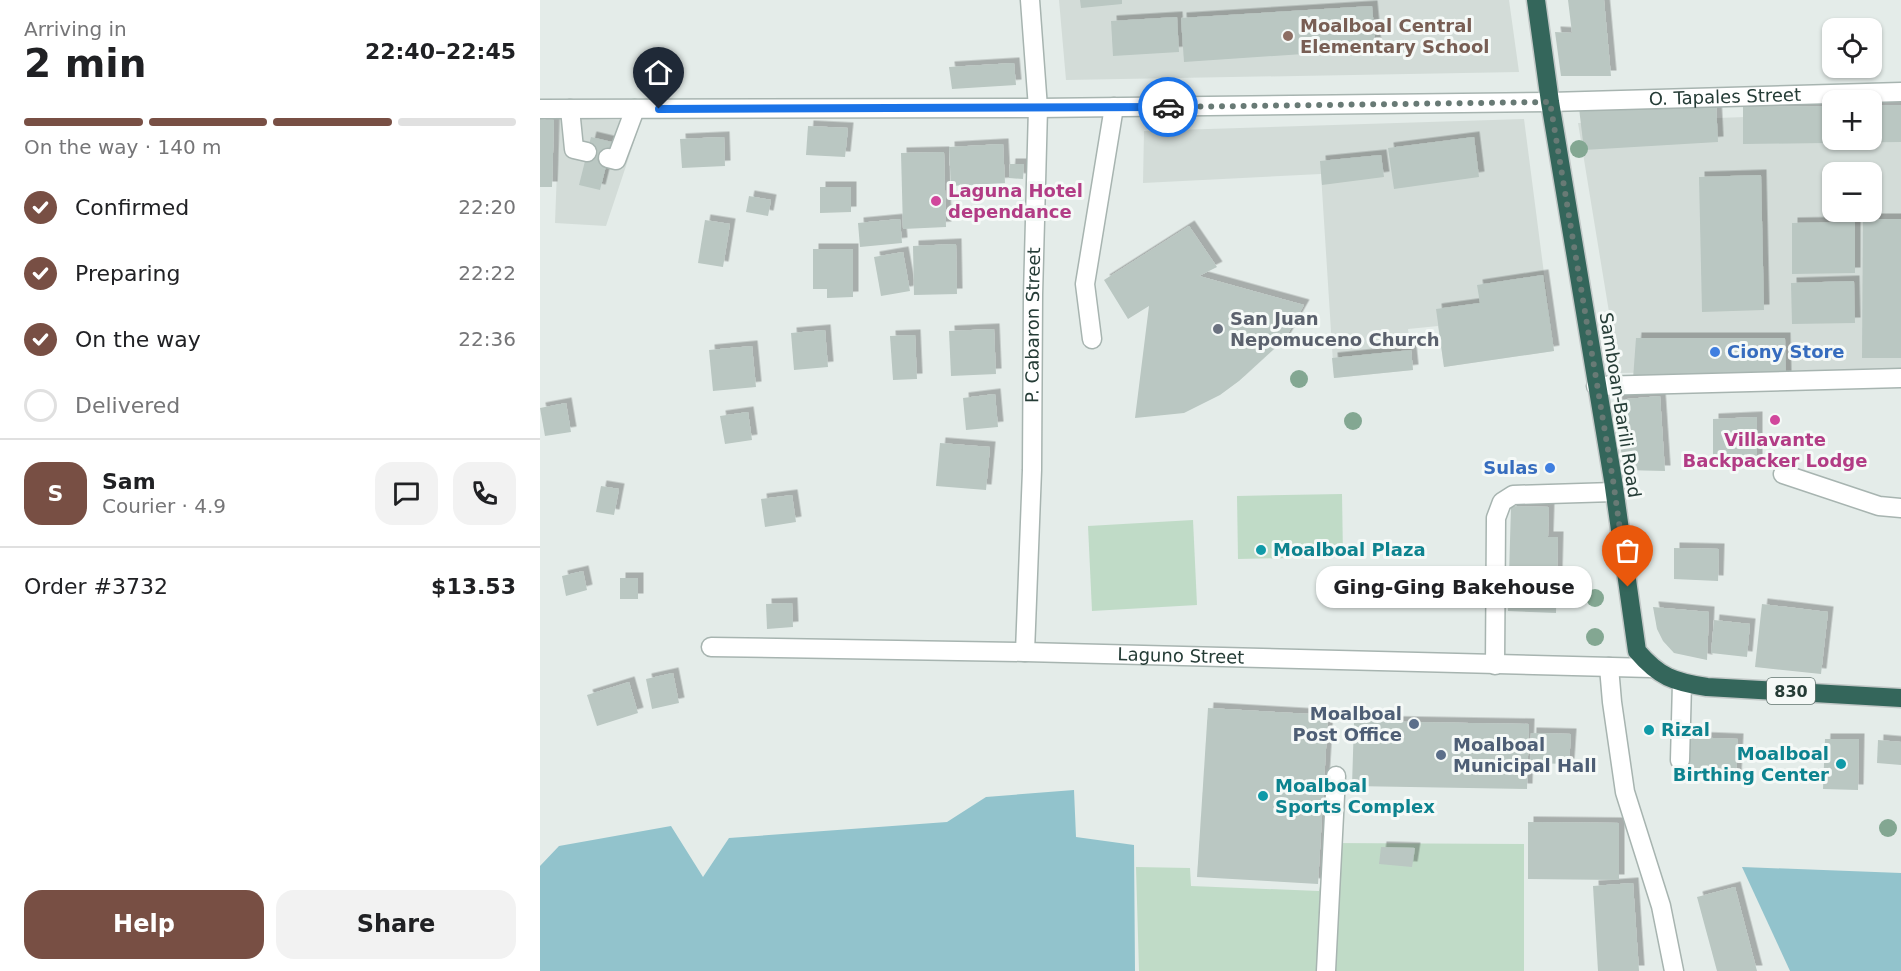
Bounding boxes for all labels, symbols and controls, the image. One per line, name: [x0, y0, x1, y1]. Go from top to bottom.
place label: Moalboal Central Elementary School: [1300, 15, 1489, 57]
text: Arriving in: [24, 17, 127, 41]
map controls: [1822, 18, 1882, 222]
button: locate: [1822, 18, 1882, 78]
marker: Moalboal Central Elementary School: [1281, 29, 1295, 43]
text: 22:40–22:45: [365, 39, 516, 64]
text: 2 min: [24, 41, 146, 86]
pin: [633, 47, 684, 109]
icon: home: [642, 56, 675, 89]
courier: [1138, 77, 1198, 137]
street label: O. Tapales Street: [1648, 84, 1801, 109]
button: +: [1822, 90, 1882, 150]
icon: car: [1152, 91, 1185, 124]
text: On the way · 140 m: [24, 135, 222, 159]
button: −: [1822, 162, 1882, 222]
place label: Laguna Hotel dependance: [948, 180, 1083, 222]
icon: check: [24, 191, 57, 224]
marker: Laguna Hotel dependance: [929, 194, 943, 208]
text: Confirmed: [75, 195, 189, 220]
text: 22:20: [458, 195, 516, 219]
street label: P. Cabaron Street: [1021, 247, 1044, 403]
icon: check: [24, 257, 57, 290]
text: Preparing: [75, 261, 181, 286]
text: 22:22: [458, 261, 516, 285]
place label: San Juan Nepomuceno Church: [1230, 308, 1440, 350]
street label: Samboan-Barili Road: [1595, 311, 1646, 499]
marker: San Juan Nepomuceno Church: [1211, 322, 1225, 336]
icon: check: [24, 323, 57, 356]
text: On the way: [75, 327, 201, 352]
text: 22:36: [458, 327, 516, 351]
place label: Ciony Store: [1727, 341, 1845, 362]
marker: Ciony Store: [1708, 345, 1722, 359]
text: Delivered: [75, 393, 180, 418]
marker: Villavante Backpacker Lodge: [1768, 413, 1782, 427]
place label: Villavante Backpacker Lodge: [1683, 429, 1867, 471]
place label: Sulas: [1483, 457, 1538, 478]
marker: Sulas: [1543, 461, 1557, 475]
button: chat: [375, 462, 438, 525]
button: phone: [453, 462, 516, 525]
text: Sam: [102, 469, 156, 494]
text: S: [48, 481, 63, 506]
text: Courier · 4.9: [102, 494, 226, 518]
pin: [1602, 525, 1653, 587]
icon: bag: [1611, 534, 1644, 567]
place label: Moalboal Plaza: [1273, 539, 1426, 560]
marker: Moalboal Plaza: [1254, 543, 1268, 557]
callout: Ging-Ging Bakehouse: [1316, 566, 1592, 608]
text: Order #3732: [24, 574, 168, 599]
text: $13.53: [431, 574, 516, 599]
text: Ging-Ging Bakehouse: [1333, 575, 1575, 599]
street label: Laguno Street: [1117, 643, 1245, 668]
road number: 830: [1767, 678, 1815, 704]
place label: Moalboal Post Office: [1293, 703, 1402, 745]
marker: Moalboal Post Office: [1407, 717, 1421, 731]
place label: Rizal: [1661, 719, 1710, 740]
marker: Rizal: [1642, 723, 1656, 737]
place label: Moalboal Municipal Hall: [1453, 734, 1597, 776]
place label: Moalboal Birthing Center: [1673, 743, 1829, 785]
marker: Moalboal Municipal Hall: [1434, 748, 1448, 762]
marker: Moalboal Birthing Center: [1834, 757, 1848, 771]
place label: Moalboal Sports Complex: [1275, 775, 1435, 817]
marker: Moalboal Sports Complex: [1256, 789, 1270, 803]
button: Help: [24, 890, 264, 959]
button: Share: [276, 890, 516, 959]

